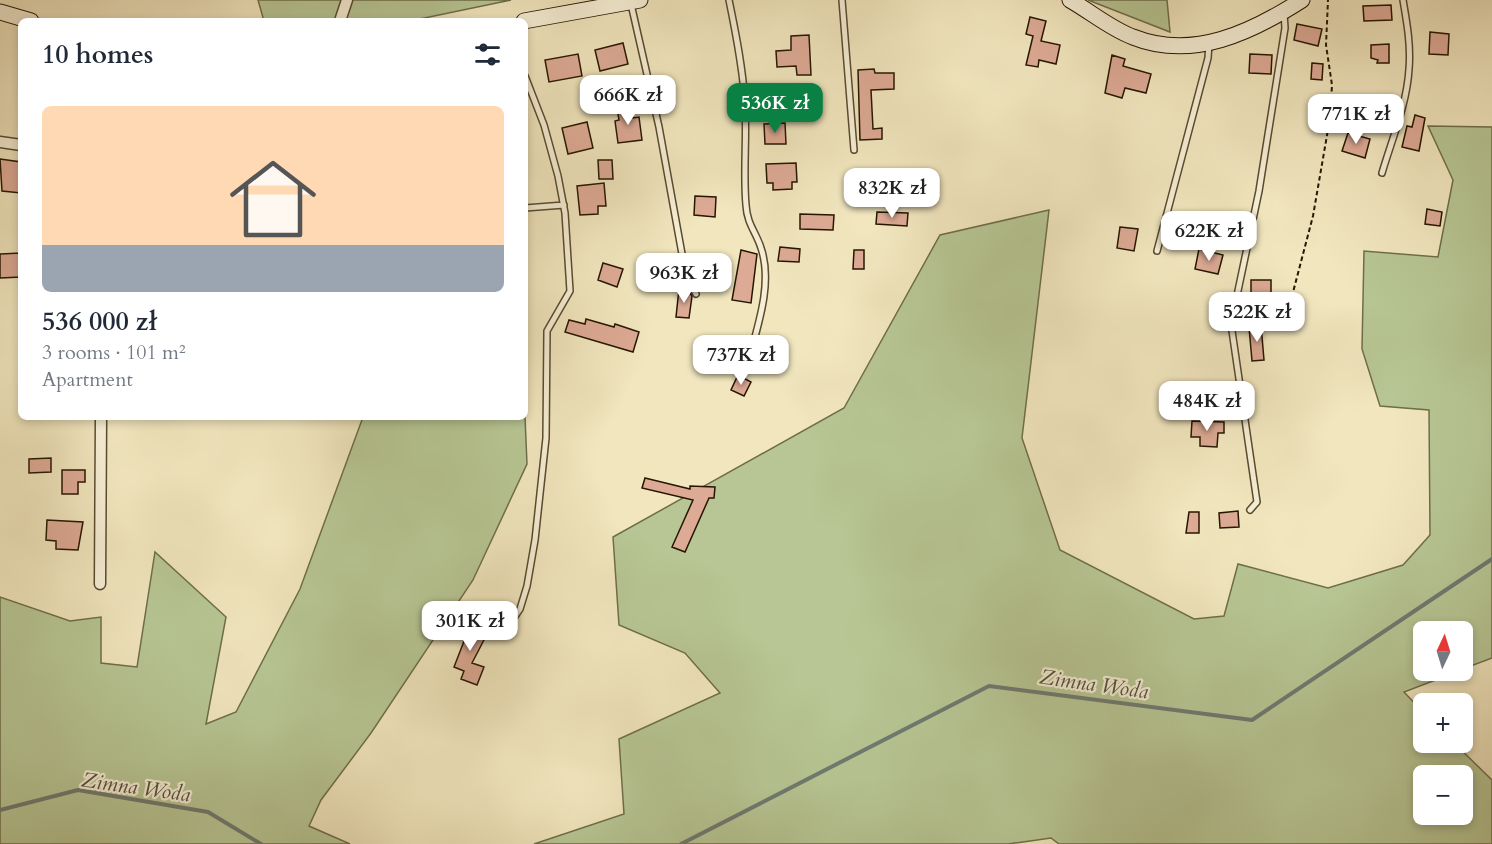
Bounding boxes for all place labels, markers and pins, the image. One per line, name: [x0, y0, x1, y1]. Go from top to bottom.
pin: 666K zł: [573, 75, 683, 126]
pin: 536K zł: [720, 83, 830, 134]
pin: 771K zł: [1301, 94, 1411, 145]
pin: 832K zł: [837, 168, 947, 219]
pin: 622K zł: [1154, 211, 1264, 262]
pin: 963K zł: [629, 253, 739, 304]
pin: 522K zł: [1202, 292, 1312, 343]
pin: 737K zł: [686, 335, 796, 386]
pin: 484K zł: [1152, 381, 1262, 432]
pin: 301K zł: [415, 601, 525, 652]

